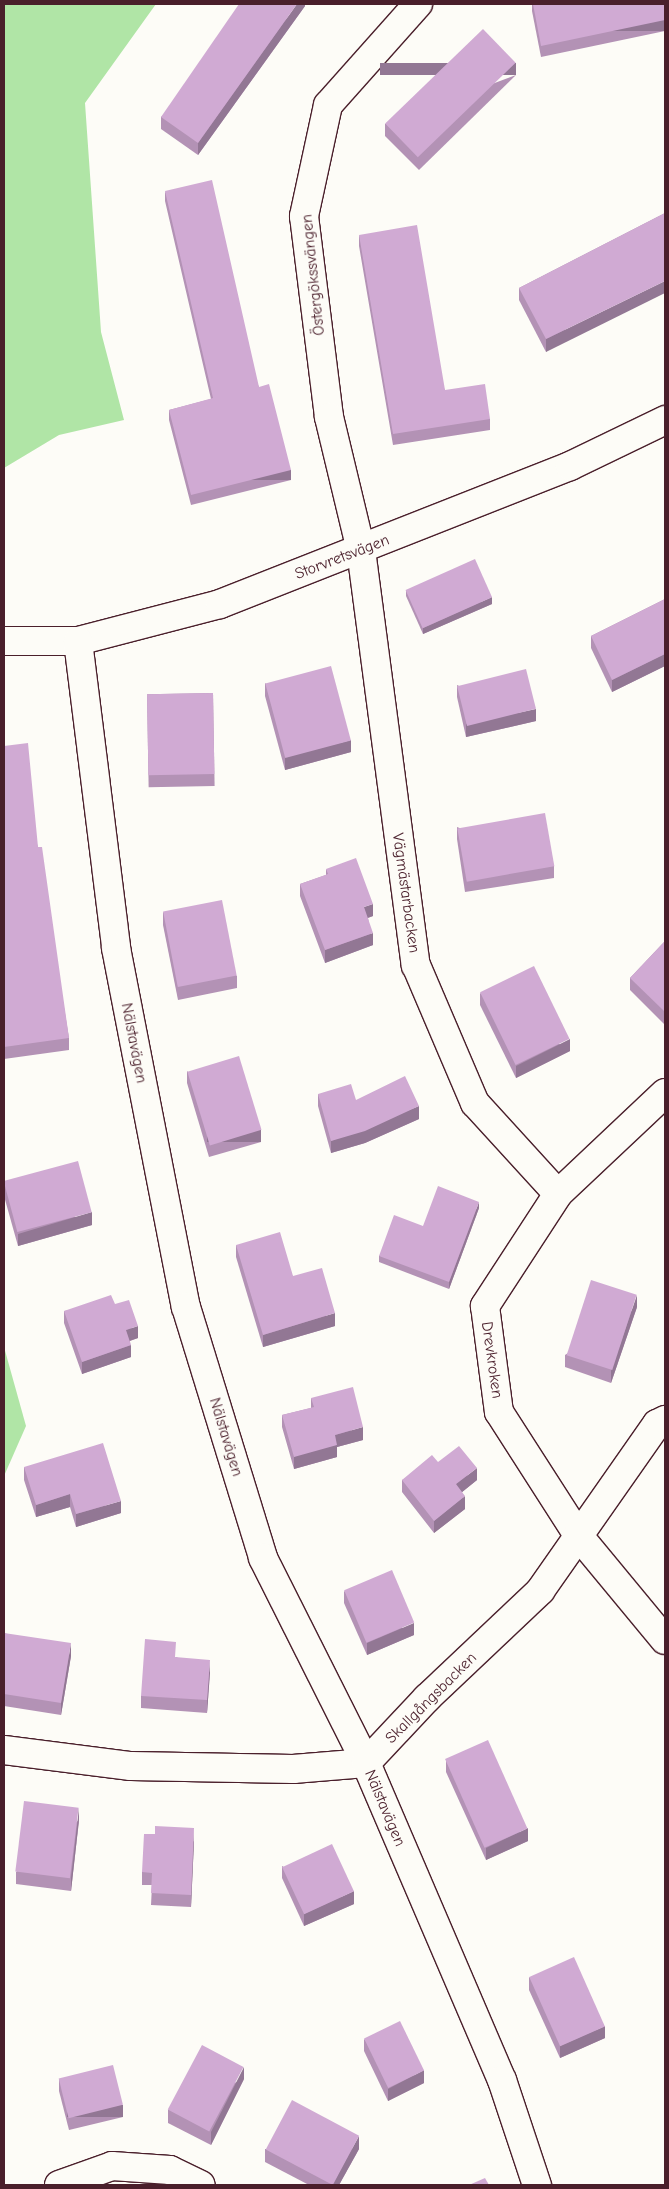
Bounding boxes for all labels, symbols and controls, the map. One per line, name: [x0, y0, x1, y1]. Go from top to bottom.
street label: Östergökssvängen: [297, 213, 329, 337]
street label: Storvretsvägen: [292, 530, 392, 584]
street label: Vägmästarbacken: [388, 832, 424, 954]
street label: Nälstavägen: [117, 1001, 151, 1085]
street label: Drevkroken: [477, 1320, 507, 1400]
street label: Nälstavägen: [205, 1395, 247, 1479]
street label: Skallgångsbacken: [381, 1648, 481, 1748]
street label: Nälstavägen: [360, 1767, 410, 1849]

